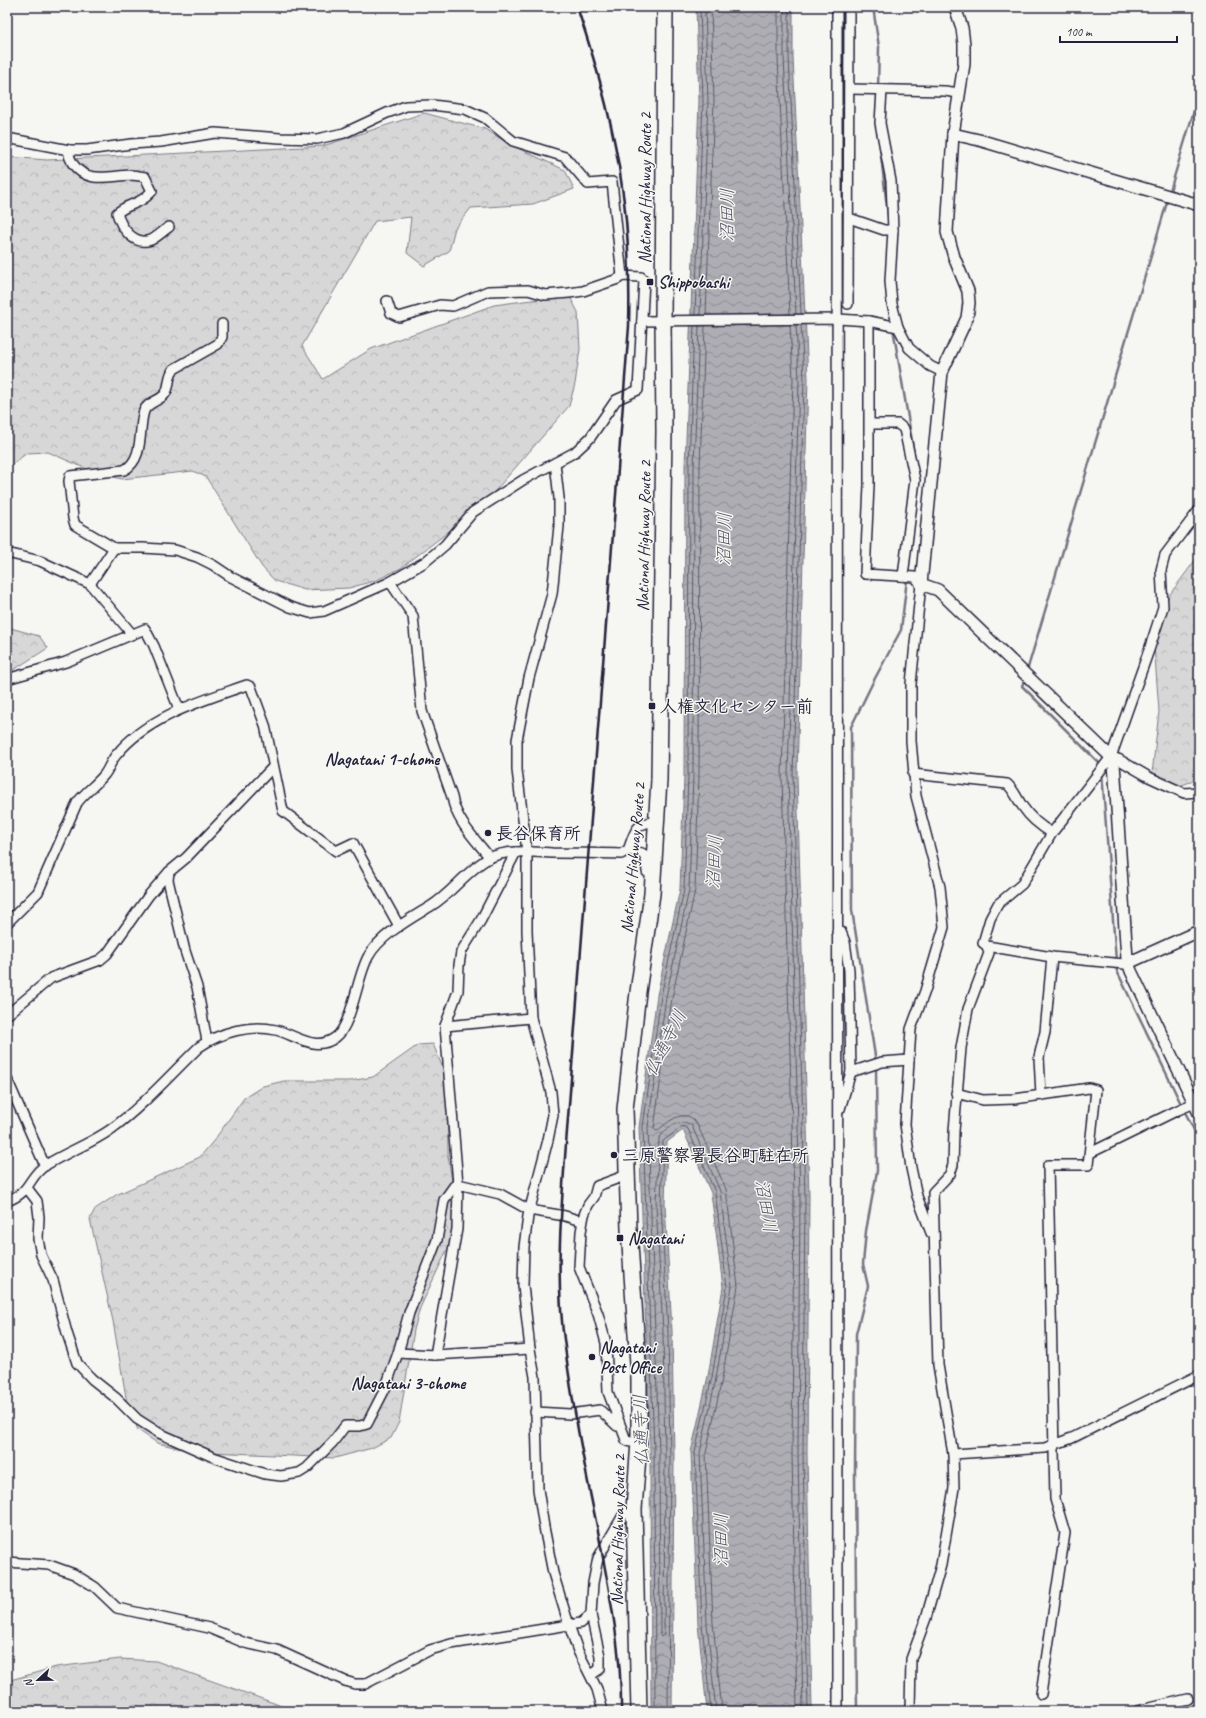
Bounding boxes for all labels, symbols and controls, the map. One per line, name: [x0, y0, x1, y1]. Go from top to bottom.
scale bar: [1060, 18, 1177, 44]
text: 100 m: [1066, 24, 1093, 40]
street label: National Highway Route 2: [635, 111, 656, 263]
water label: 沼田川: [716, 188, 738, 242]
place label: Shippobashi: [658, 272, 732, 293]
marker: Shippobashi: [645, 277, 655, 287]
street label: National Highway Route 2: [632, 459, 656, 612]
water label: 沼田川: [713, 512, 735, 566]
place label: 人権文化センター前: [660, 696, 813, 717]
marker: 人権文化センター前: [647, 701, 657, 711]
district label: Nagatani 1-chome: [325, 748, 441, 770]
street label: National Highway Route 2: [616, 781, 650, 934]
place label: 長谷保育所: [496, 823, 581, 844]
marker: 長谷保育所: [483, 828, 493, 838]
water label: 沼田川: [702, 834, 726, 890]
water label: 仏通寺川: [639, 1006, 691, 1080]
place label: 三原警察署長谷町駐在所: [622, 1145, 809, 1166]
marker: 三原警察署長谷町駐在所: [609, 1150, 619, 1160]
water label: 沼田川: [750, 1178, 782, 1234]
place label: Nagatani: [628, 1228, 686, 1249]
marker: Nagatani: [615, 1233, 625, 1243]
place label: Nagatani Post Office: [600, 1337, 663, 1378]
marker: Nagatani Post Office: [587, 1352, 597, 1362]
district label: Nagatani 3-chome: [351, 1372, 467, 1394]
water label: 仏通寺川: [629, 1394, 653, 1466]
street label: National Highway Route 2: [606, 1453, 630, 1606]
water label: 沼田川: [710, 1513, 732, 1567]
north arrow: [18, 1660, 58, 1700]
text: N: [20, 1676, 36, 1690]

